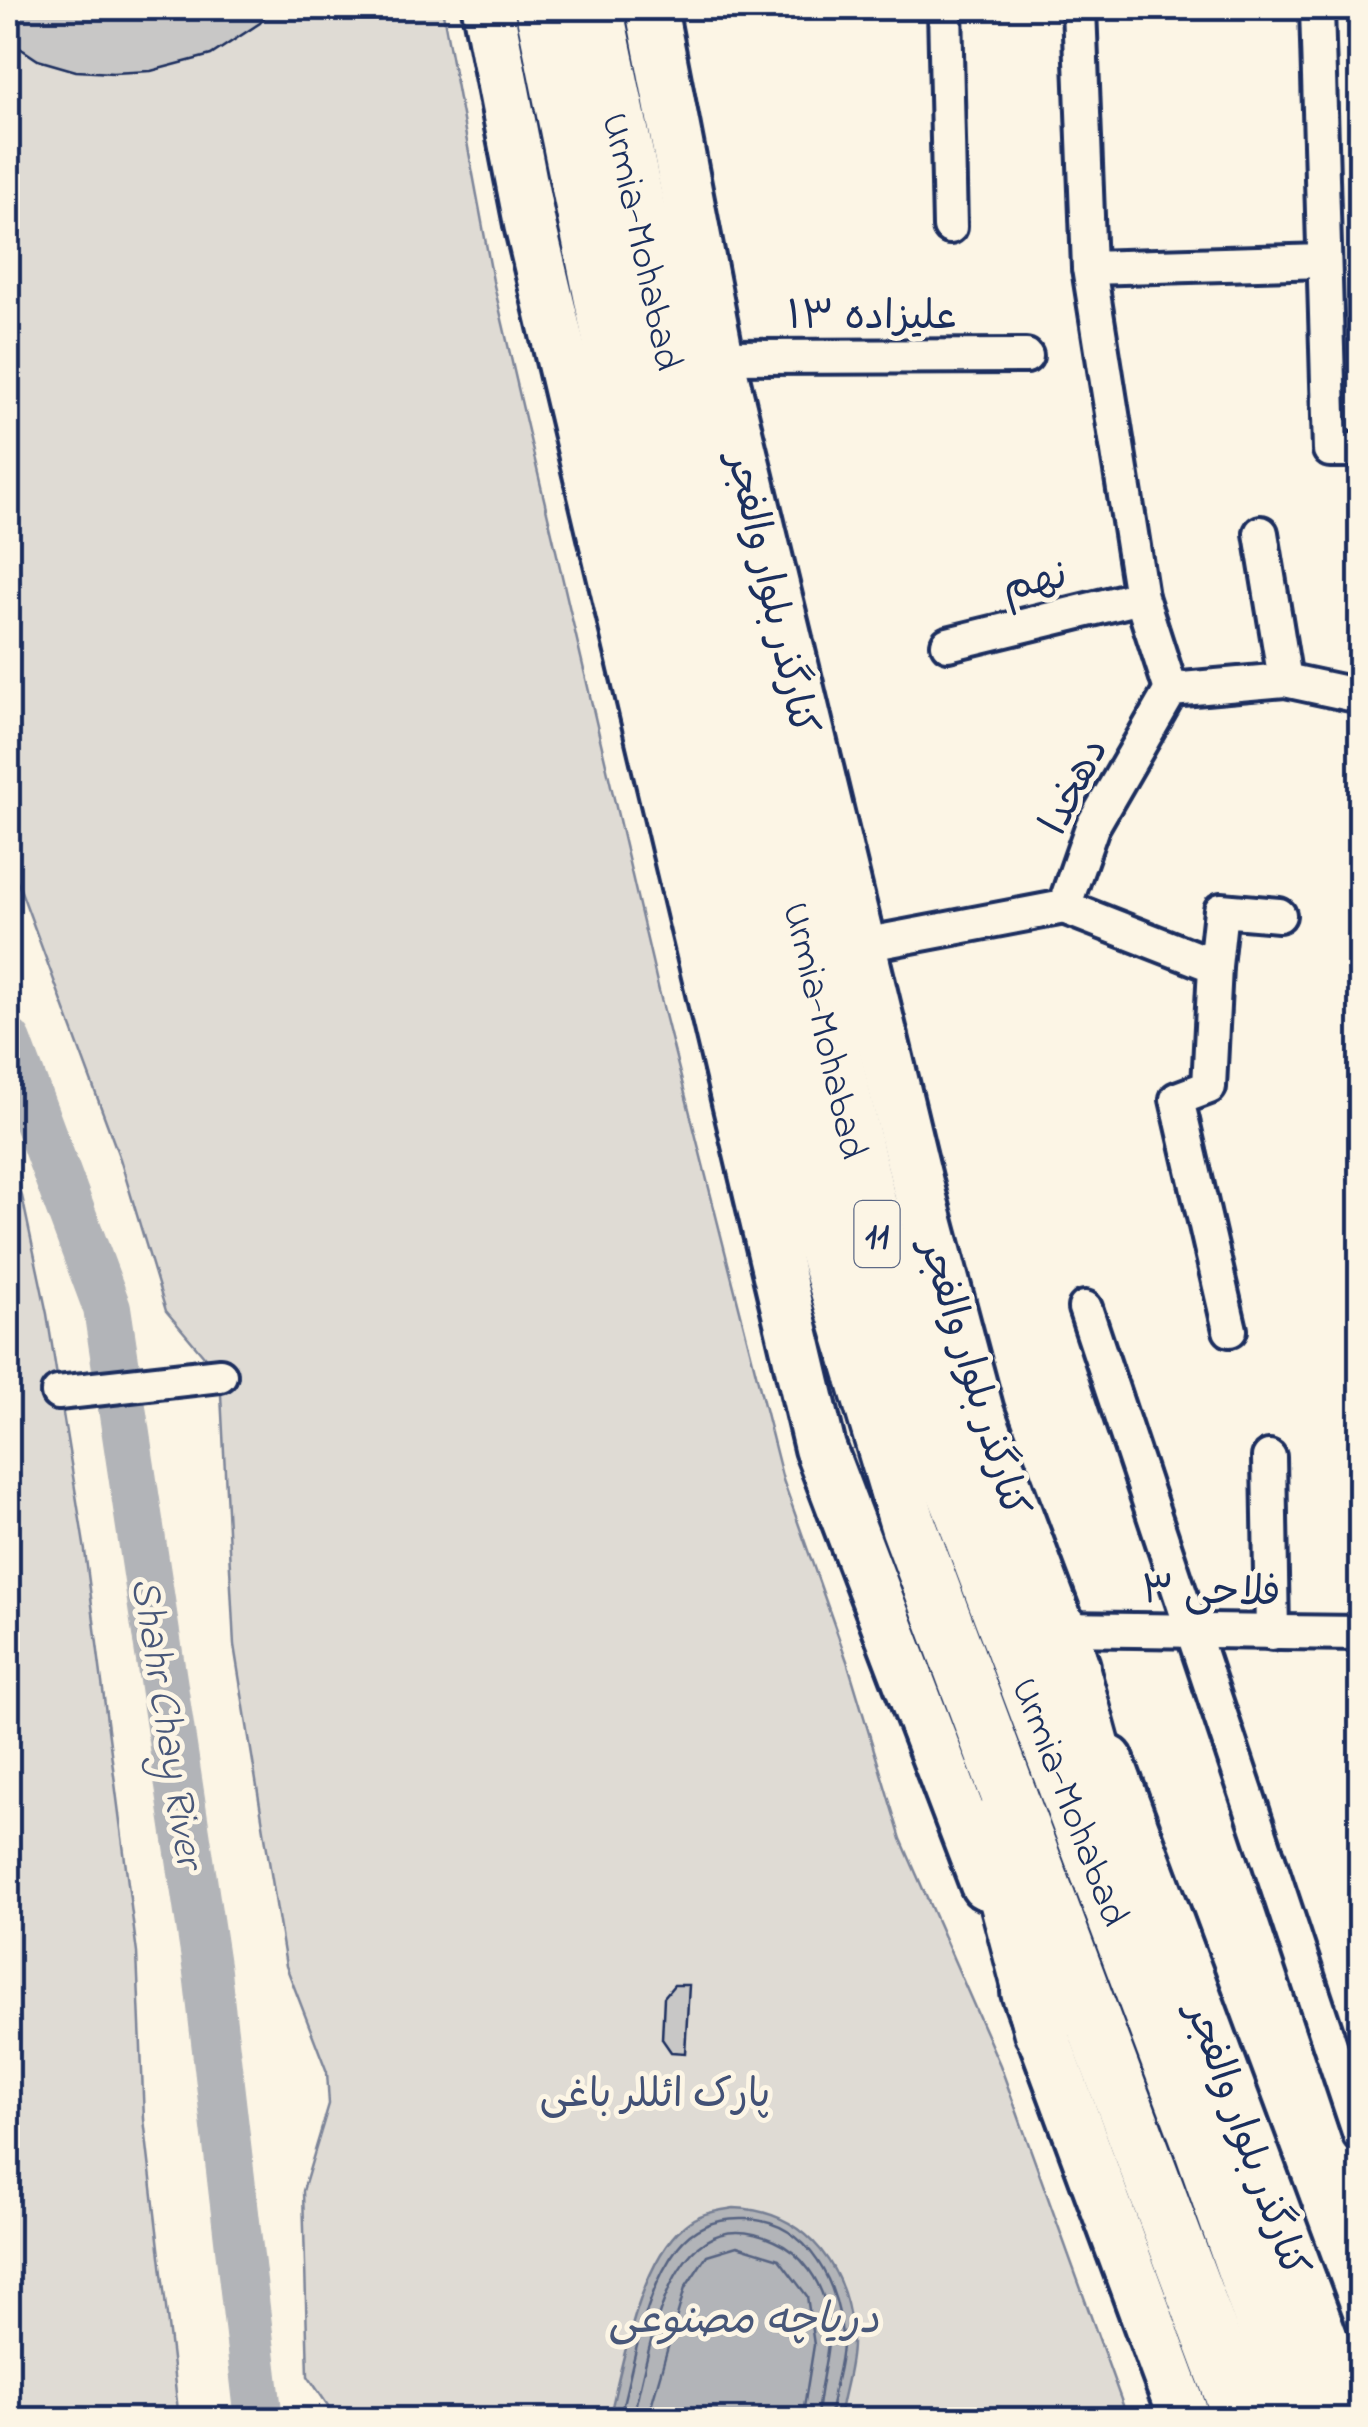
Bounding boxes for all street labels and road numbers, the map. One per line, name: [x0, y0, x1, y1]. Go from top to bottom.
street label: Urmia-Mohabad: [583, 108, 696, 376]
street label: ۱۳ علیزاده: [787, 289, 957, 348]
street label: کنارگذر بلوار والفجر: [708, 444, 831, 741]
street label: نهم: [997, 547, 1073, 619]
street label: دهخدا: [1027, 728, 1125, 846]
street label: Urmia-Mohabad: [764, 897, 881, 1165]
road number: 11: [854, 1201, 900, 1267]
street label: کنارگذر بلوار والفجر: [900, 1229, 1042, 1525]
street label: فلاحی ۳: [1141, 1563, 1281, 1624]
street label: Urmia-Mohabad: [993, 1670, 1142, 1936]
street label: کنارگذر بلوار والفجر: [1167, 1992, 1322, 2286]

